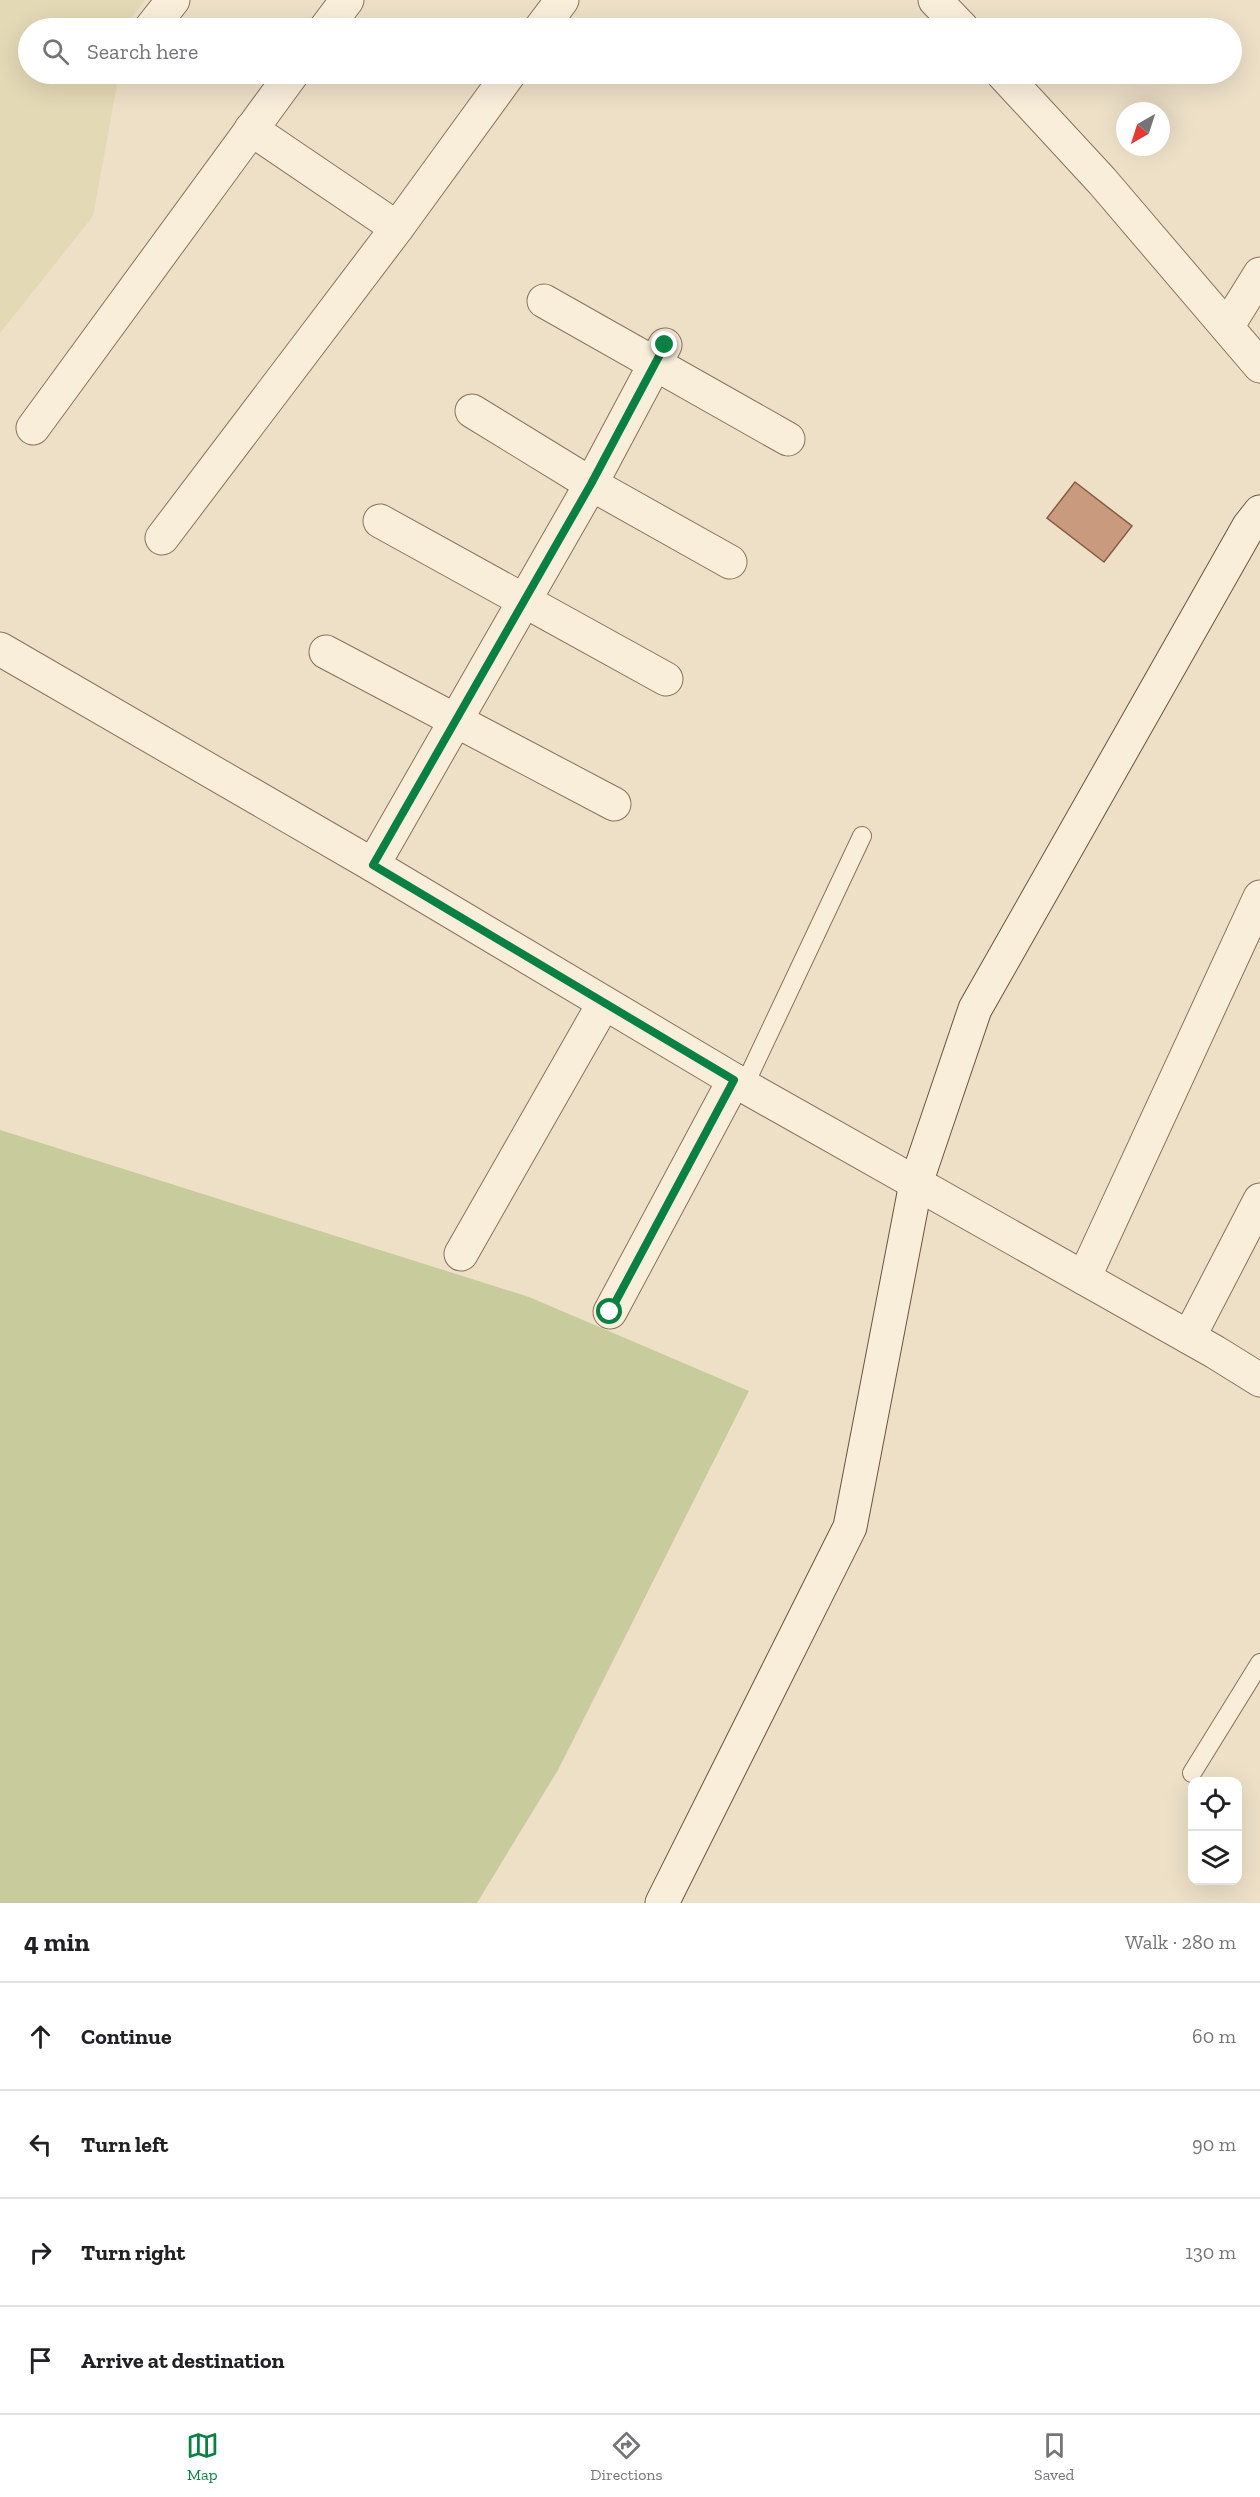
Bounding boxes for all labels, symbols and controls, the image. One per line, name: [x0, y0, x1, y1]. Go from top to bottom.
search box: [18, 18, 1242, 84]
icon: search: [39, 35, 72, 68]
text: Search here: [87, 38, 198, 65]
north arrow: [1116, 102, 1170, 156]
route end: [651, 331, 677, 357]
route start: [596, 1298, 622, 1324]
map controls: [1188, 1777, 1242, 1885]
button: locate: [1188, 1777, 1242, 1831]
button: layers: [1188, 1831, 1242, 1885]
text: 4 min: [24, 1926, 90, 1958]
text: Walk · 280 m: [1125, 1930, 1236, 1954]
icon: ahead: [24, 2020, 57, 2053]
text: Continue: [81, 2023, 172, 2050]
text: 60 m: [1192, 2024, 1236, 2048]
icon: left: [24, 2128, 57, 2161]
text: Turn left: [81, 2131, 168, 2158]
text: 90 m: [1192, 2132, 1236, 2156]
icon: right: [24, 2236, 57, 2269]
text: Turn right: [81, 2239, 185, 2266]
text: 130 m: [1185, 2240, 1236, 2264]
icon: arrive: [24, 2344, 57, 2377]
text: Arrive at destination: [81, 2347, 284, 2374]
tab: Map: [186, 2429, 219, 2484]
tab: Directions: [590, 2429, 663, 2484]
tab: Saved: [1034, 2429, 1074, 2484]

